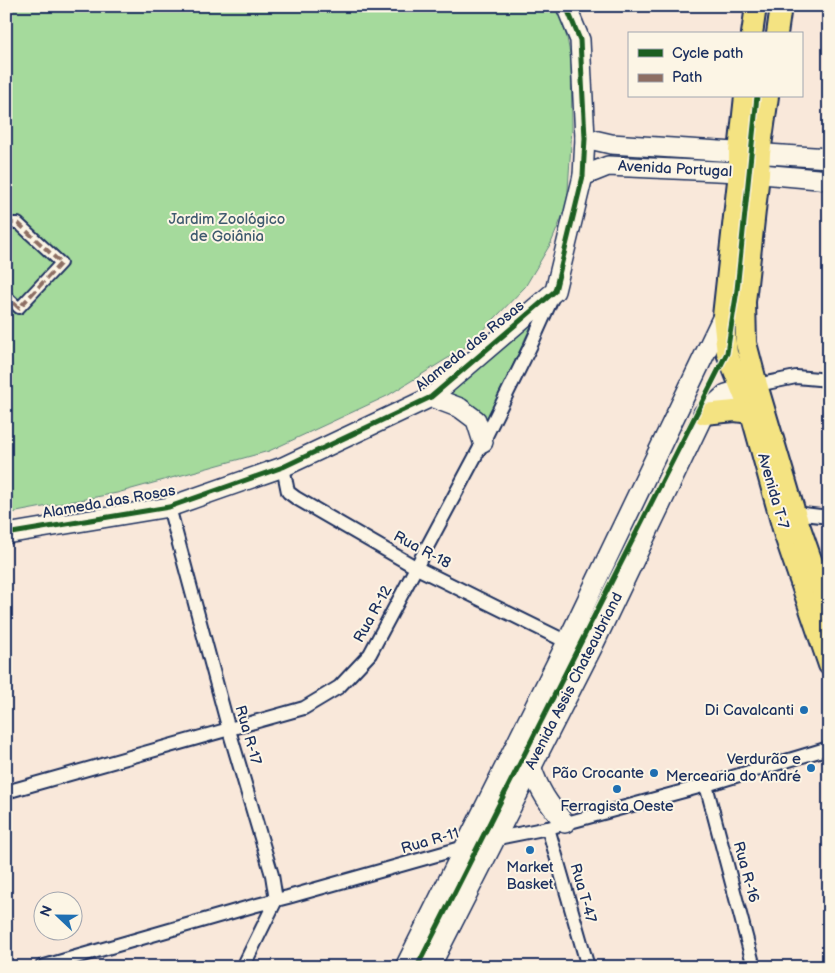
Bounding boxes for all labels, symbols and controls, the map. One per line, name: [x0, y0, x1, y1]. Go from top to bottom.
legend: [628, 32, 802, 98]
text: Cycle path: [672, 44, 743, 63]
text: Path: [672, 68, 702, 87]
street label: Avenida Portugal: [618, 157, 732, 181]
park label: Jardim Zoológico de Goiânia: [169, 210, 285, 246]
street label: Alameda das Rosas: [412, 296, 529, 396]
street label: Avenida T-7: [753, 451, 793, 532]
street label: Alameda das Rosas: [41, 481, 177, 523]
street label: Rua R-18: [390, 527, 454, 573]
street label: Rua R-12: [350, 582, 396, 646]
street label: Avenida Assis Chateaubriand: [521, 589, 627, 773]
place label: Di Cavalcanti: [705, 701, 794, 720]
street label: Rua R-17: [230, 703, 266, 767]
marker: Di Cavalcanti: [798, 704, 810, 716]
place label: Verdurão e Mercearia do André: [666, 750, 801, 786]
marker: Verdurão e Mercearia do André: [805, 762, 817, 774]
place label: Pão Crocante: [552, 764, 644, 783]
marker: Pão Crocante: [648, 767, 660, 779]
marker: Ferragista Oeste: [611, 783, 623, 795]
place label: Ferragista Oeste: [560, 797, 674, 816]
street label: Rua R-11: [399, 824, 461, 858]
street label: Rua R-16: [729, 839, 763, 905]
marker: Market Basket: [524, 844, 536, 856]
place label: Market Basket: [506, 858, 554, 894]
street label: Rua T-47: [565, 861, 601, 926]
north arrow: [32, 890, 82, 940]
text: N: [37, 903, 56, 919]

